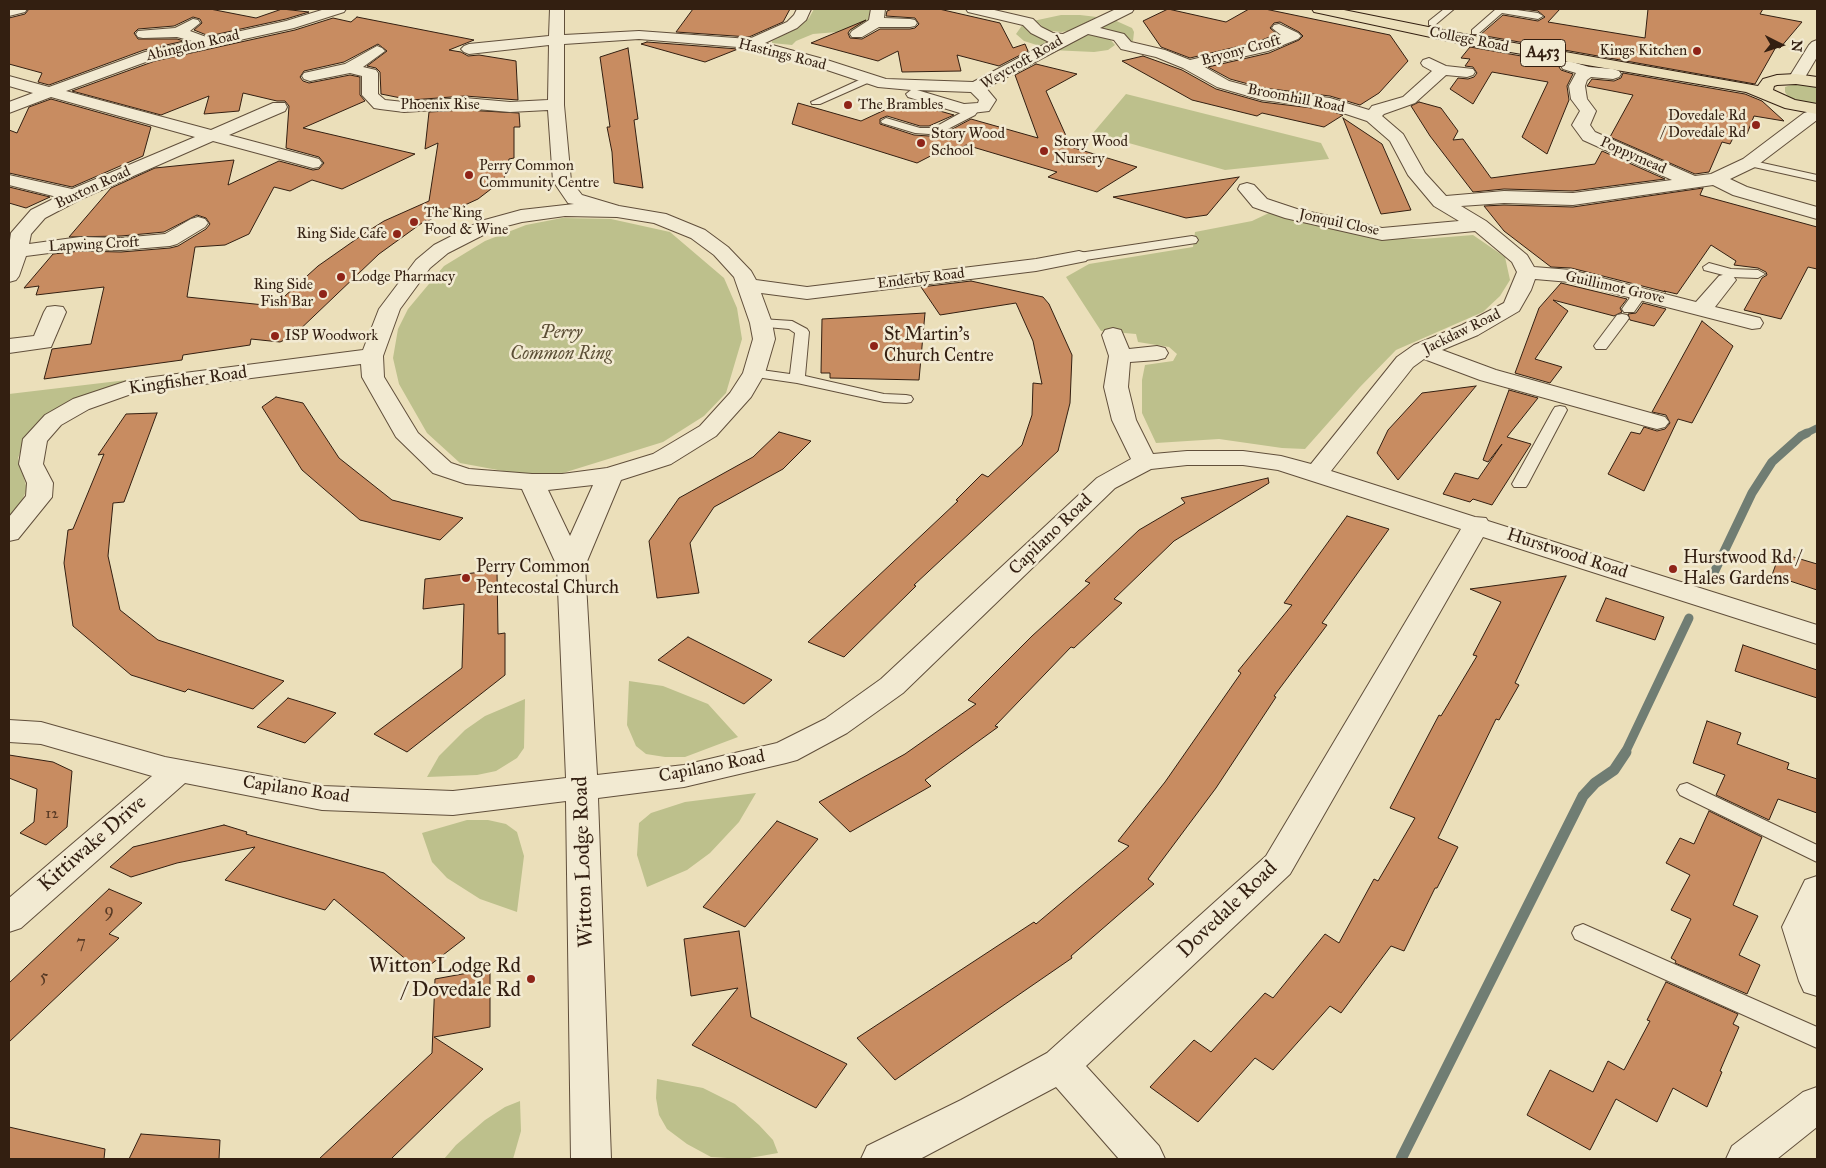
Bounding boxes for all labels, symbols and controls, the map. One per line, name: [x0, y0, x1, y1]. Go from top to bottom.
north arrow: [1756, 20, 1806, 70]
street label: College Road: [1428, 23, 1510, 57]
street label: Abingdon Road: [145, 27, 241, 65]
street label: Weycroft Road: [978, 32, 1066, 94]
street label: Bryony Croft: [1199, 32, 1283, 70]
street label: Hastings Road: [736, 35, 828, 75]
road number: A453: [1520, 40, 1566, 66]
text: N: [1788, 40, 1805, 53]
place label: Kings Kitchen: [1599, 42, 1687, 60]
marker: Kings Kitchen: [1691, 45, 1703, 57]
street label: Broomhill Road: [1246, 81, 1346, 117]
street label: Phoenix Rise: [400, 96, 480, 114]
place label: The Brambles: [858, 96, 943, 114]
marker: The Brambles: [842, 99, 854, 111]
place label: Dovedale Rd / Dovedale Rd: [1661, 107, 1746, 142]
marker: Dovedale Rd / Dovedale Rd: [1750, 119, 1762, 131]
place label: Story Wood School: [931, 125, 1005, 160]
place label: Story Wood Nursery: [1054, 133, 1128, 168]
street label: Poppymead: [1597, 133, 1669, 179]
marker: Story Wood School: [915, 137, 927, 149]
marker: Story Wood Nursery: [1038, 145, 1050, 157]
place label: Perry Common Community Centre: [479, 157, 599, 192]
street label: Buxton Road: [53, 163, 133, 213]
marker: Perry Common Community Centre: [463, 169, 475, 181]
place label: The Ring Food & Wine: [424, 204, 508, 239]
street label: Jonquil Close: [1297, 206, 1381, 240]
marker: The Ring Food & Wine: [408, 216, 420, 228]
place label: Ring Side Cafe: [297, 225, 387, 243]
marker: Ring Side Cafe: [391, 228, 403, 240]
street label: Lapwing Croft: [48, 234, 140, 256]
street label: Enderby Road: [876, 265, 966, 293]
place label: Lodge Pharmacy: [351, 268, 455, 286]
street label: Guillimot Grove: [1564, 268, 1666, 308]
marker: Lodge Pharmacy: [335, 271, 347, 283]
place label: Ring Side Fish Bar: [254, 276, 313, 311]
marker: Ring Side Fish Bar: [317, 288, 329, 300]
street label: Jackdaw Road: [1420, 305, 1504, 359]
park label: Perry Common Ring: [510, 323, 612, 366]
place label: St Martin's Church Centre: [884, 325, 994, 368]
place label: ISP Woodwork: [285, 327, 378, 345]
marker: ISP Woodwork: [269, 330, 281, 342]
marker: St Martin's Church Centre: [868, 340, 880, 352]
street label: Kingfisher Road: [127, 362, 249, 400]
street label: Capilano Road: [1005, 490, 1097, 580]
street label: Hurstwood Road: [1504, 524, 1630, 584]
place label: Hurstwood Rd / Hales Gardens: [1683, 548, 1801, 590]
place label: Perry Common Pentecostal Church: [476, 557, 619, 600]
marker: Hurstwood Rd / Hales Gardens: [1667, 563, 1679, 575]
marker: Perry Common Pentecostal Church: [460, 572, 472, 584]
street label: Capilano Road: [657, 746, 767, 788]
street label: Capilano Road: [241, 772, 351, 808]
street label: Witton Lodge Road: [568, 776, 600, 948]
street label: Kittiwake Drive: [34, 790, 152, 898]
house number: 12: [45, 805, 59, 823]
street label: Dovedale Road: [1173, 856, 1283, 964]
house number: 9: [104, 901, 114, 923]
house number: 7: [76, 933, 86, 955]
place label: Witton Lodge Rd / Dovedale Rd: [369, 954, 521, 1004]
house number: 5: [40, 967, 48, 989]
marker: Witton Lodge Rd / Dovedale Rd: [525, 973, 537, 985]

